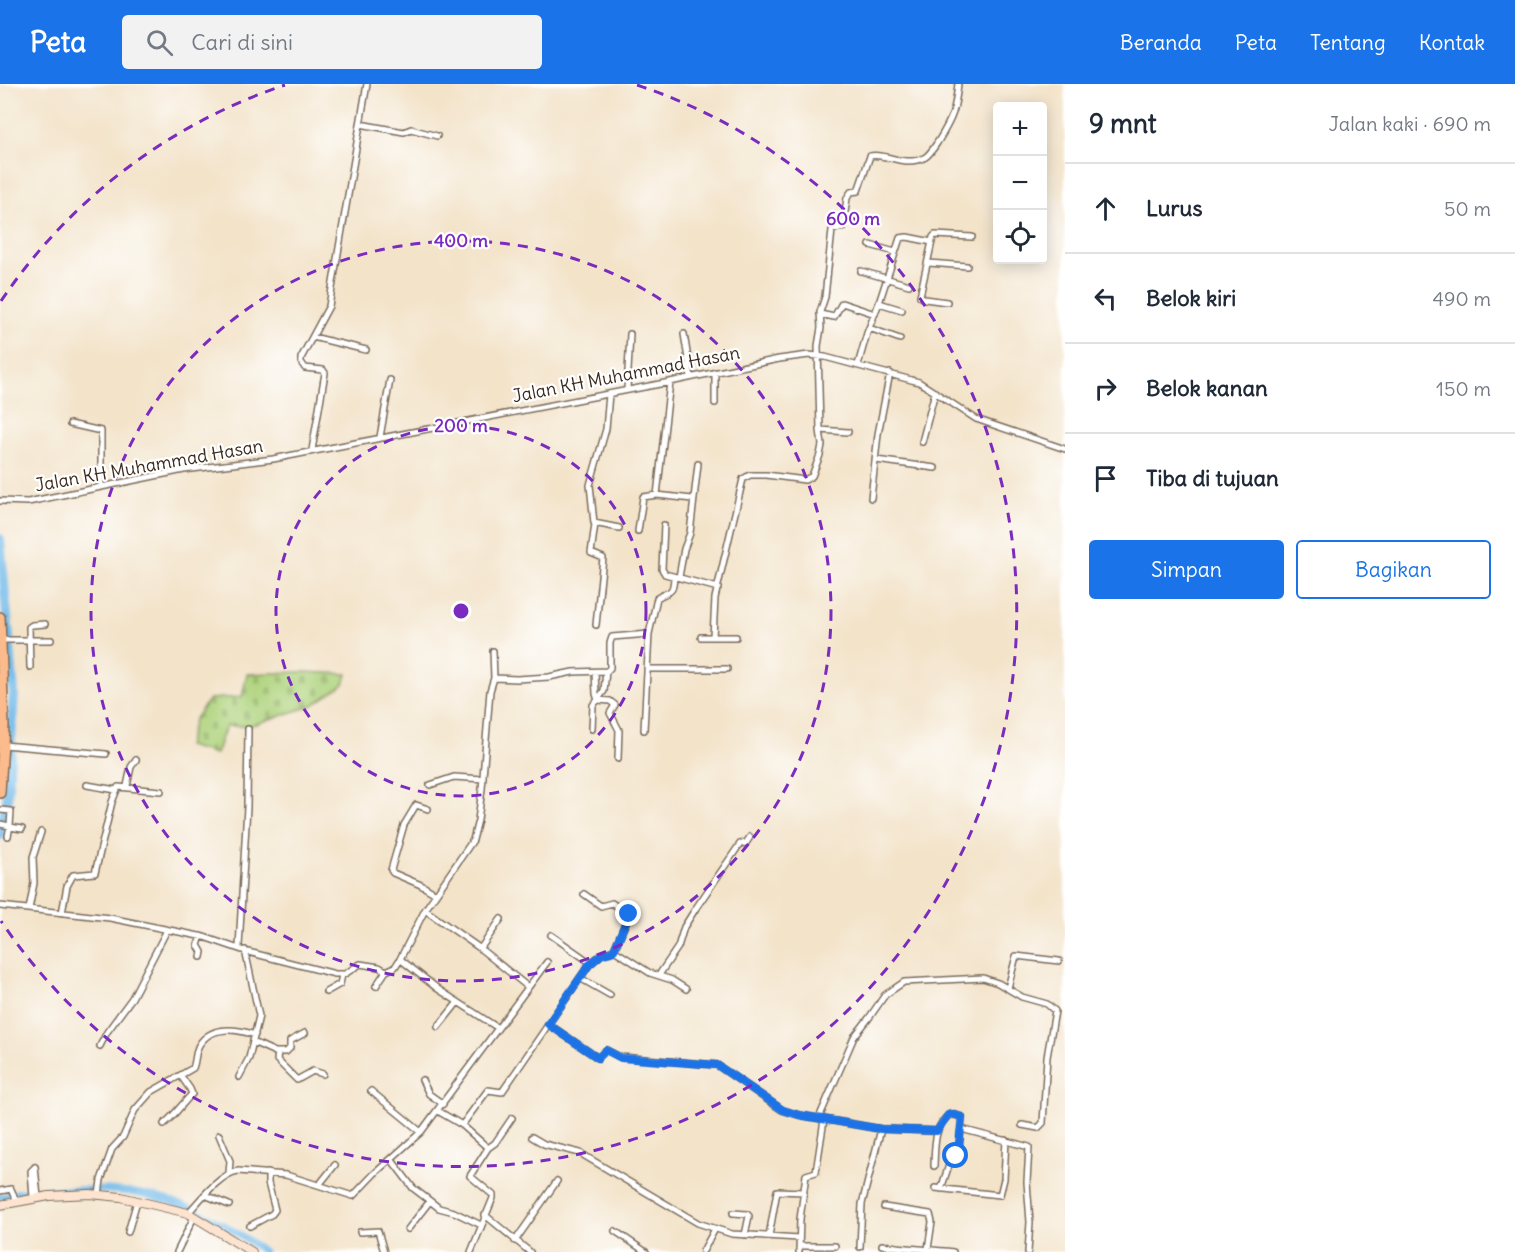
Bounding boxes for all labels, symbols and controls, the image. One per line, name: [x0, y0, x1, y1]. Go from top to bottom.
search box: [122, 15, 542, 69]
text: Peta: [30, 24, 86, 60]
icon: search: [143, 26, 176, 59]
text: Cari di sini: [191, 28, 293, 56]
text: Beranda: [1120, 29, 1202, 56]
text: Peta: [1235, 29, 1277, 56]
text: Tentang: [1310, 29, 1386, 56]
text: Kontak: [1419, 29, 1485, 56]
map controls: [993, 102, 1047, 264]
button: +: [993, 102, 1047, 156]
text: 9 mnt: [1089, 107, 1157, 140]
text: Jalan kaki · 690 m: [1329, 111, 1491, 136]
button: −: [993, 156, 1047, 210]
icon: ahead: [1089, 192, 1122, 225]
text: Lurus: [1146, 194, 1202, 222]
text: 50 m: [1444, 196, 1491, 221]
text: 600 m: [826, 207, 880, 230]
button: locate: [993, 210, 1047, 264]
text: 400 m: [434, 229, 488, 252]
icon: left: [1089, 282, 1122, 315]
text: Belok kiri: [1146, 284, 1236, 312]
text: 490 m: [1432, 286, 1491, 311]
street label: Jalan KH Muhammad Hasan: [510, 341, 742, 407]
icon: right: [1089, 372, 1122, 405]
text: Belok kanan: [1146, 374, 1268, 402]
text: 150 m: [1436, 376, 1491, 401]
text: 200 m: [434, 414, 488, 437]
street label: Jalan KH Muhammad Hasan: [33, 434, 265, 496]
icon: arrive: [1089, 462, 1122, 495]
text: Tiba di tujuan: [1146, 464, 1279, 492]
button: Simpan: [1089, 540, 1284, 599]
button: Bagikan: [1296, 540, 1491, 599]
centre of rings: [451, 601, 471, 621]
route end: [615, 900, 641, 926]
route start: [942, 1142, 968, 1168]

